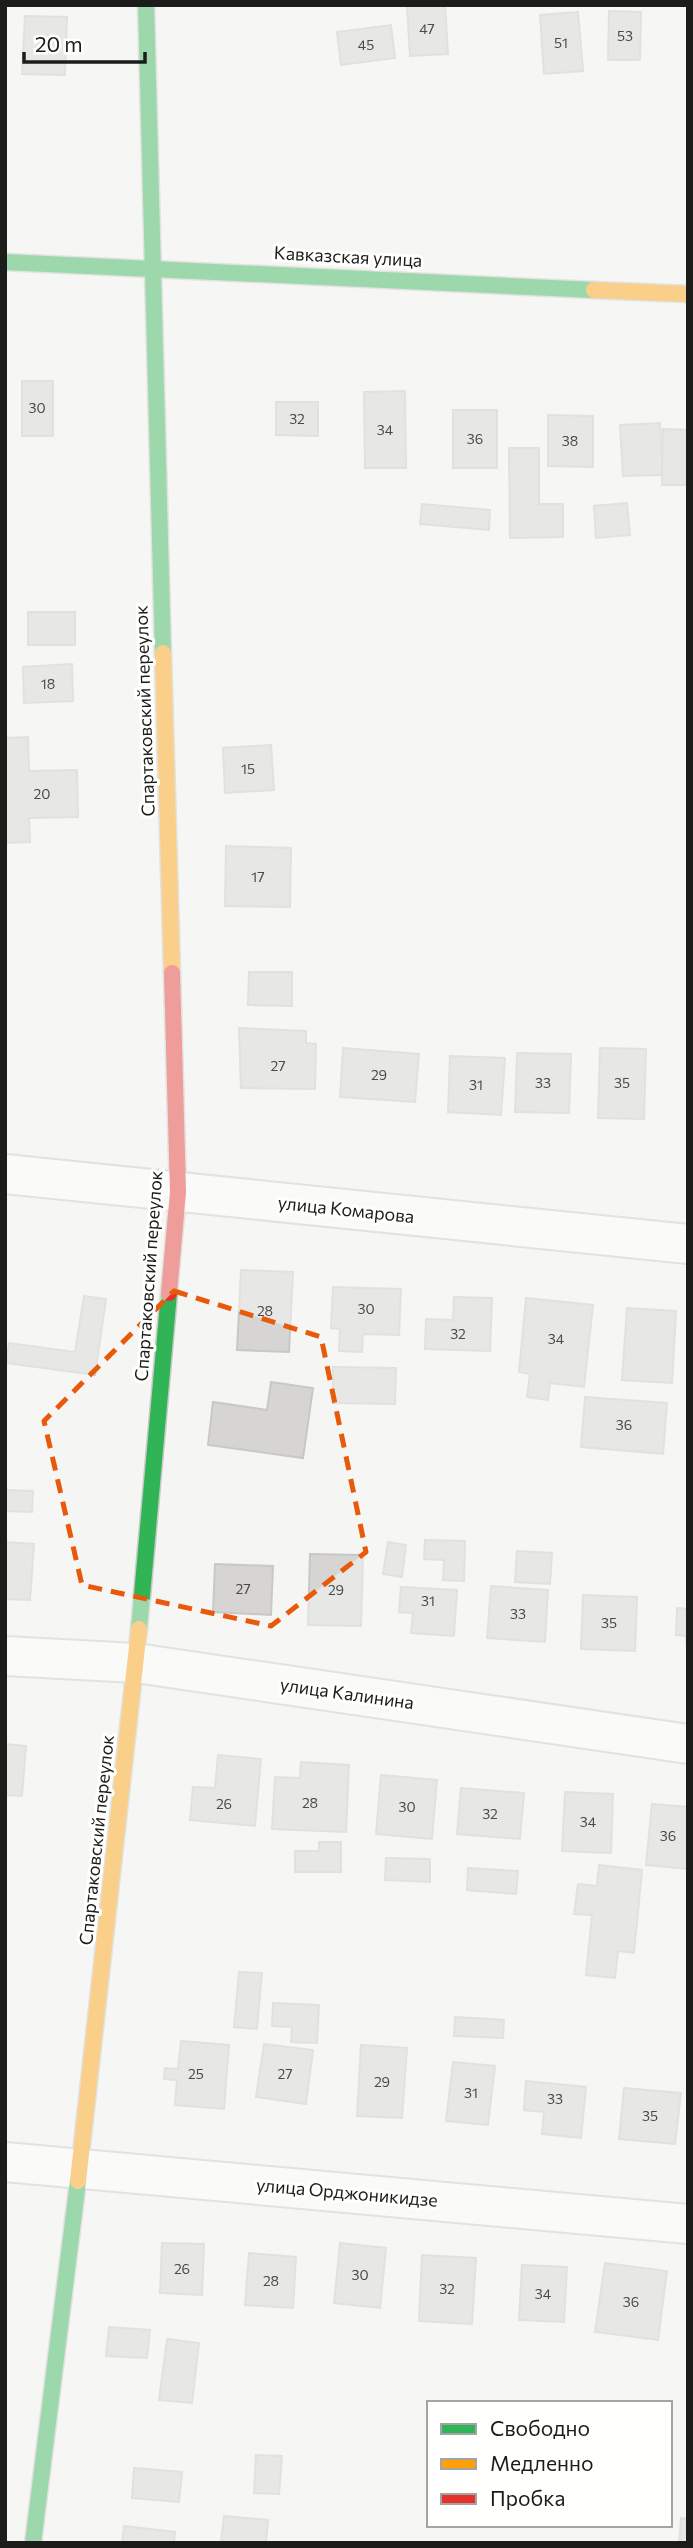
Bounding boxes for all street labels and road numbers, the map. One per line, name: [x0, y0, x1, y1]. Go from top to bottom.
street label: Кавказская улица: [273, 241, 423, 271]
street label: Спартаковский переулок: [129, 605, 159, 817]
street label: Спартаковский переулок: [130, 1169, 166, 1382]
street label: улица Комарова: [277, 1191, 415, 1227]
street label: улица Калинина: [279, 1673, 416, 1713]
street label: Спартаковский переулок: [74, 1733, 118, 1946]
street label: улица Орджоникидзе: [255, 2173, 439, 2211]

